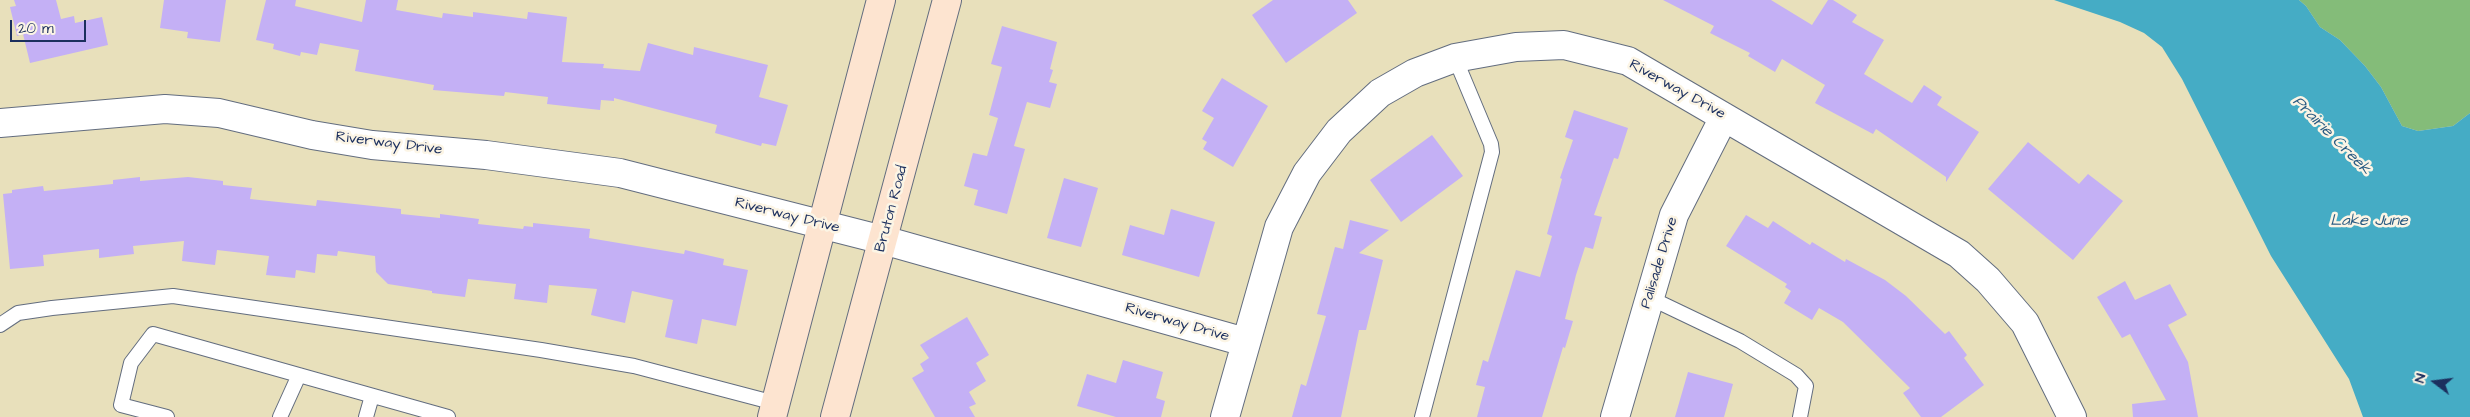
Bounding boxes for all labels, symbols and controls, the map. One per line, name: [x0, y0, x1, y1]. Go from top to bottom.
scale bar: [12, 10, 89, 42]
text: 20 m: [18, 18, 54, 39]
street label: Riverway Drive: [1626, 56, 1728, 124]
water label: Prairie Creek: [2288, 93, 2374, 179]
street label: Riverway Drive: [335, 129, 443, 159]
street label: Bruton Road: [872, 164, 912, 254]
street label: Riverway Drive: [733, 194, 841, 238]
water label: Lake June: [2330, 212, 2408, 232]
street label: Palisade Drive: [1638, 215, 1682, 311]
street label: Riverway Drive: [1123, 300, 1231, 346]
north arrow: [2410, 357, 2460, 407]
text: N: [2410, 371, 2431, 385]

